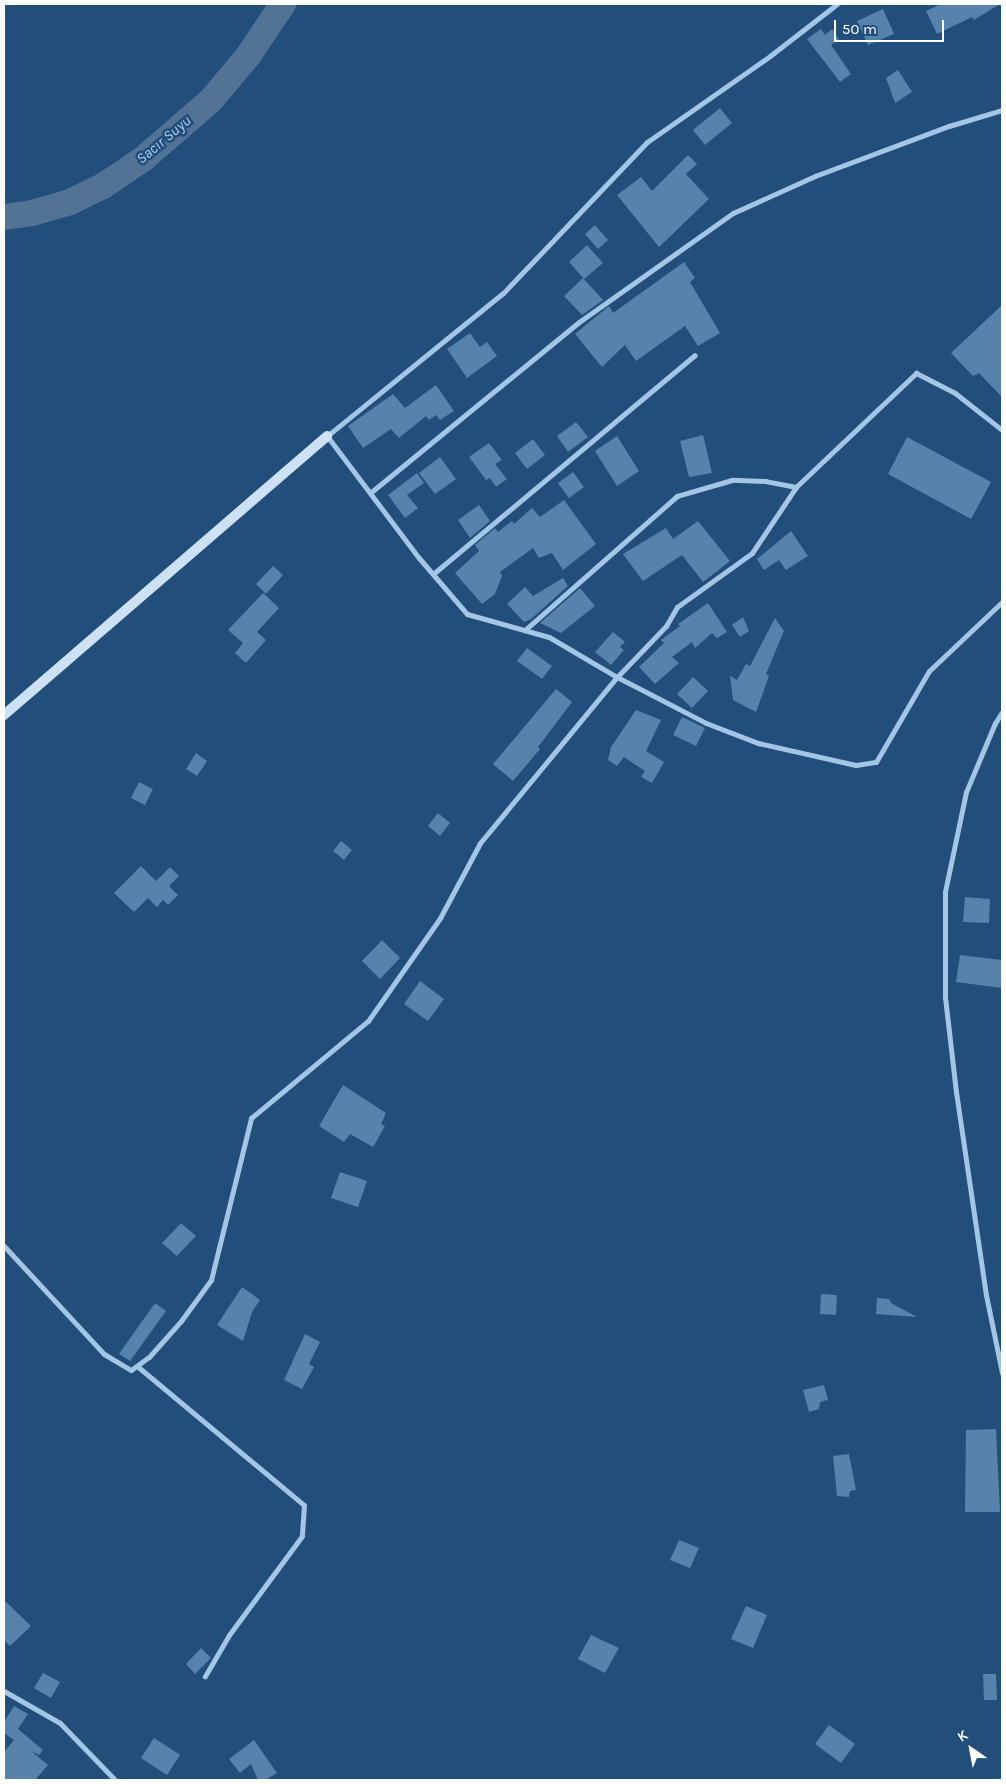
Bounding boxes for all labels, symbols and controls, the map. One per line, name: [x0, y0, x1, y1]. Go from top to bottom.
scale bar: [836, 10, 946, 42]
text: 50 m: [842, 20, 877, 38]
water label: Sacır Suyu: [133, 112, 195, 168]
north arrow: [946, 1724, 996, 1774]
text: K: [954, 1726, 971, 1746]

